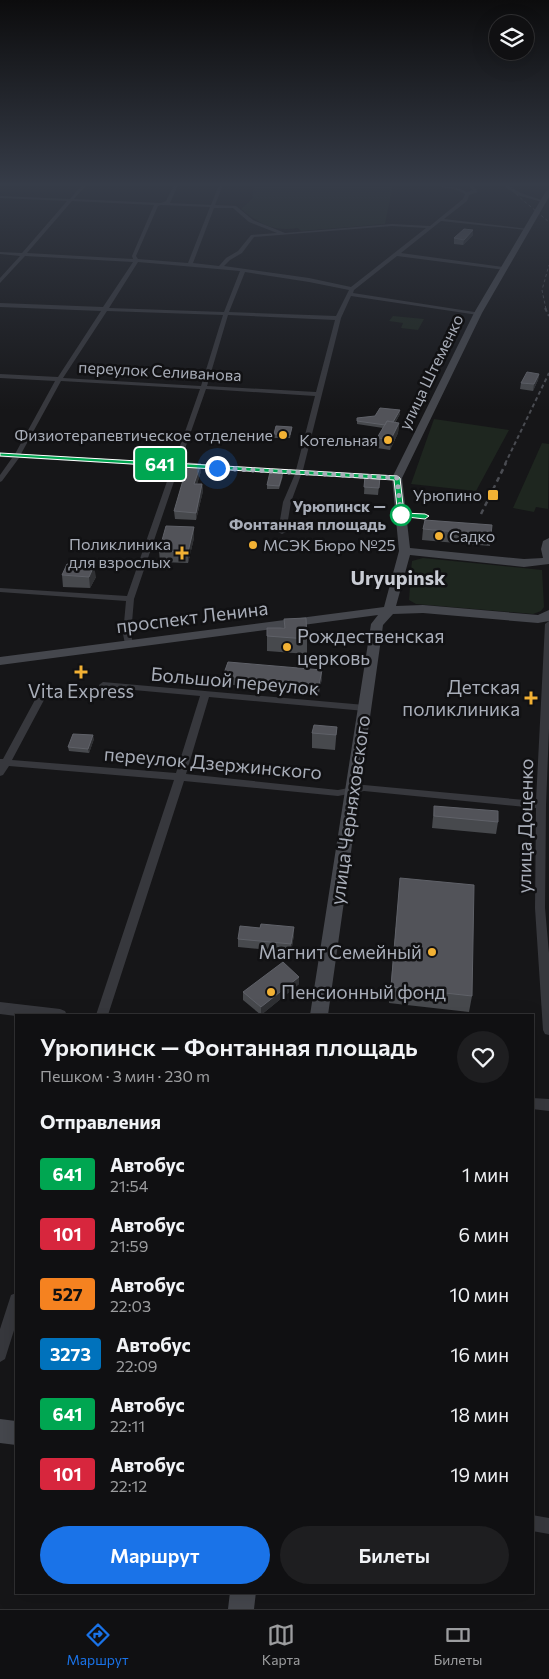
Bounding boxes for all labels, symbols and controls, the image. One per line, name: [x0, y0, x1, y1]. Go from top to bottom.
map controls: [489, 15, 534, 60]
button: layers: [489, 15, 534, 60]
street label: улица Штеменко: [394, 311, 467, 433]
street label: переулок Селиванова: [78, 357, 242, 384]
place label: Физиотерапевтическое отделение: [15, 425, 273, 444]
marker: Физиотерапевтическое отделение: [277, 429, 289, 441]
place label: Котельная: [299, 430, 378, 449]
marker: Котельная: [382, 434, 394, 446]
line badge: 641: [131, 448, 189, 480]
text: 641: [145, 453, 175, 475]
your location: [205, 456, 230, 481]
place label: Урюпино: [413, 485, 482, 504]
marker: Урюпино: [486, 488, 500, 502]
place label: Урюпинск — Фонтанная площадь: [229, 496, 386, 533]
marker: Урюпинск — Фонтанная площадь: [390, 504, 412, 526]
place label: Садко: [449, 526, 495, 545]
marker: Садко: [433, 530, 445, 542]
place label: Поликлиника для взрослых: [68, 534, 171, 571]
place label: МСЭК Бюро №25: [263, 535, 396, 554]
marker: МСЭК Бюро №25: [247, 539, 259, 551]
marker: Поликлиника для взрослых: [175, 546, 189, 560]
district label: Uryupinsk: [351, 565, 446, 589]
street label: проспект Ленина: [115, 596, 269, 637]
place label: Рождественская церковь: [297, 624, 444, 669]
marker: Рождественская церковь: [281, 641, 293, 653]
street label: Большой переулок: [150, 662, 320, 699]
marker: Vita Express: [75, 666, 87, 678]
place label: Детская поликлиника: [402, 675, 520, 720]
place label: Vita Express: [28, 679, 134, 702]
marker: Детская поликлиника: [524, 691, 538, 705]
street label: улица Черняховского: [325, 714, 374, 906]
street label: переулок Дзержинского: [103, 742, 323, 783]
street label: улица Доценко: [512, 758, 537, 894]
place label: Магнит Семейный: [259, 940, 422, 963]
marker: Магнит Семейный: [426, 946, 438, 958]
place label: Пенсионный фонд: [281, 980, 446, 1003]
marker: Пенсионный фонд: [265, 986, 277, 998]
button: heart: [457, 1031, 509, 1083]
text: Урюпинск — Фонтанная площадь: [40, 1032, 418, 1061]
text: Пешком · 3 мин · 230 m: [40, 1066, 210, 1085]
text: Отправления: [40, 1110, 161, 1133]
text: Автобус: [110, 1153, 185, 1176]
text: 641: [53, 1163, 82, 1185]
text: 1 мин: [462, 1163, 509, 1186]
text: 21:54: [110, 1176, 148, 1195]
text: Автобус: [110, 1213, 185, 1236]
text: 101: [53, 1223, 82, 1245]
text: 6 мин: [459, 1223, 509, 1246]
text: 21:59: [110, 1236, 148, 1255]
text: Автобус: [110, 1273, 185, 1296]
text: 527: [52, 1283, 83, 1305]
text: 10 мин: [450, 1283, 509, 1306]
text: 22:03: [110, 1296, 151, 1315]
text: Автобус: [116, 1333, 191, 1356]
text: 3273: [50, 1343, 91, 1365]
text: 16 мин: [450, 1343, 509, 1366]
text: 22:09: [116, 1356, 158, 1375]
text: Автобус: [110, 1393, 185, 1416]
text: 641: [53, 1403, 82, 1425]
text: 18 мин: [450, 1403, 509, 1426]
text: 22:11: [110, 1416, 145, 1435]
text: Автобус: [110, 1453, 185, 1476]
text: 101: [53, 1463, 82, 1485]
text: 19 мин: [450, 1463, 509, 1486]
text: 22:12: [110, 1476, 147, 1495]
button: Маршрут: [40, 1526, 270, 1584]
button: Билеты: [280, 1526, 509, 1584]
tab: Маршрут: [67, 1621, 129, 1668]
tab: Карта: [262, 1621, 300, 1668]
tab: Билеты: [433, 1621, 482, 1668]

